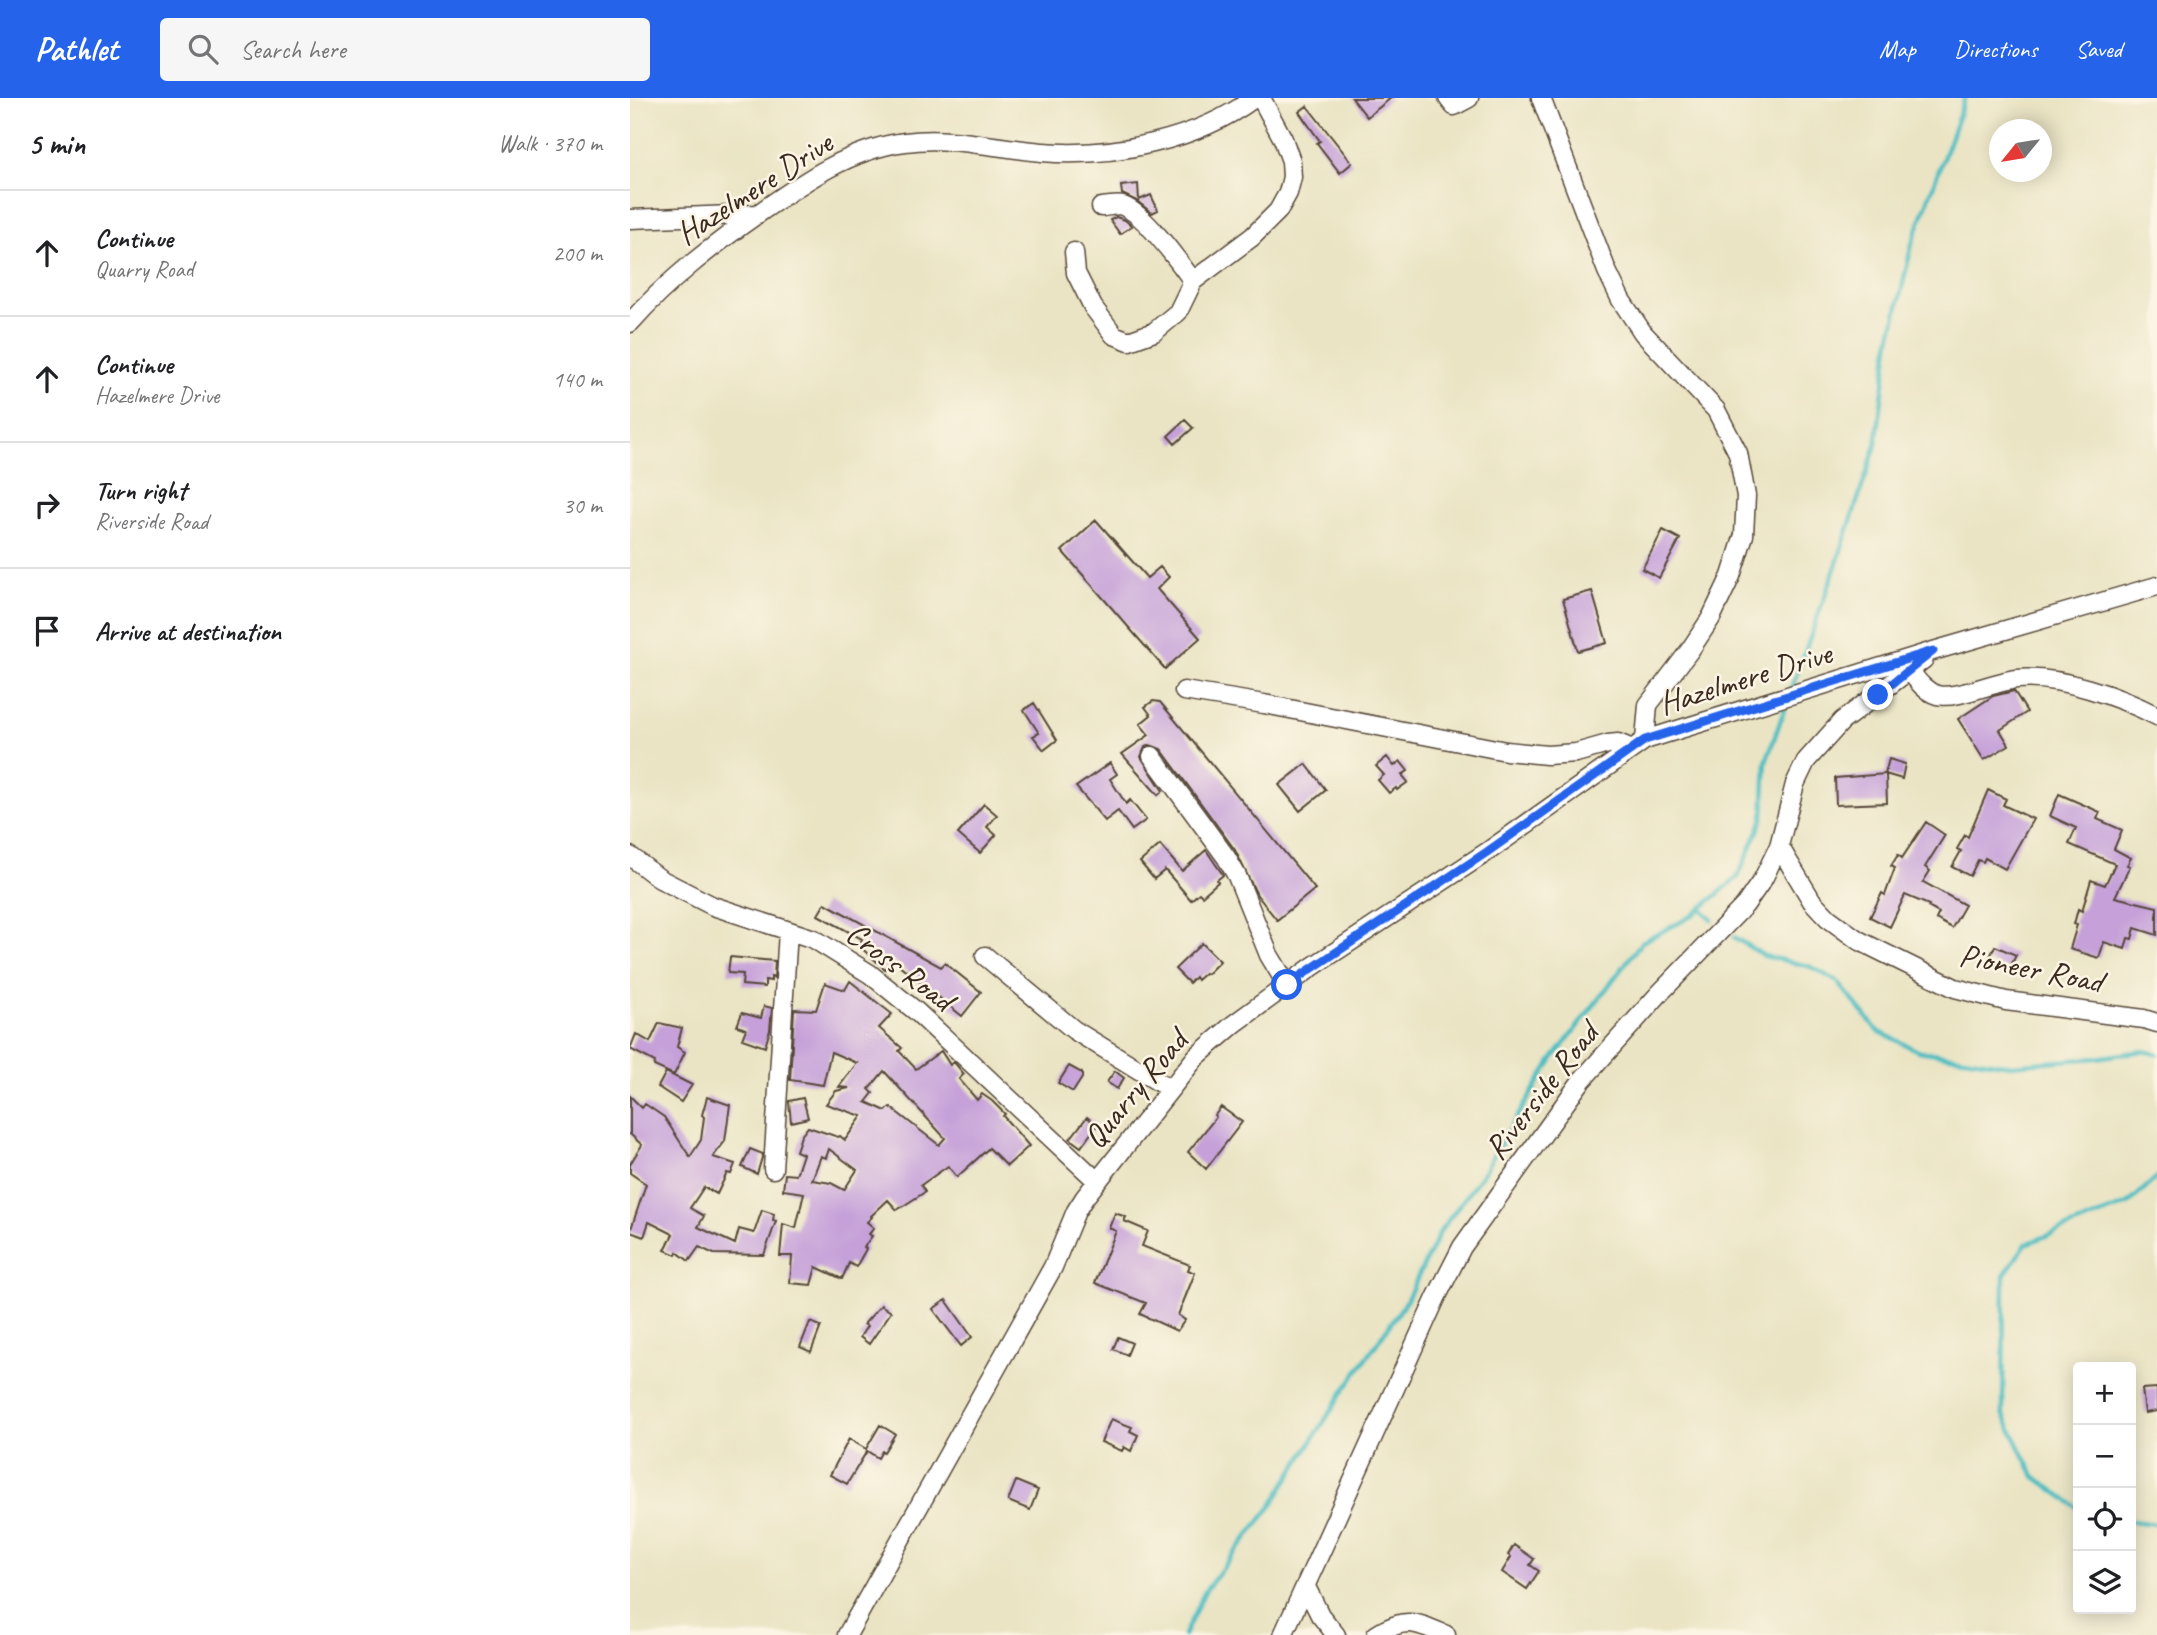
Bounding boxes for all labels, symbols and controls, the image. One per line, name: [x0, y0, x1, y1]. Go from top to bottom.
search box: [160, 18, 650, 81]
text: Pathlet: [35, 28, 118, 70]
icon: search: [184, 30, 222, 68]
text: Search here: [240, 33, 346, 66]
text: Map: [1879, 34, 1916, 64]
text: Directions: [1954, 34, 2037, 64]
text: Saved: [2075, 34, 2122, 64]
north arrow: [1989, 119, 2052, 182]
street label: Hazelmere Drive: [668, 121, 842, 254]
text: 5 min: [28, 125, 85, 163]
text: Walk · 370 m: [498, 129, 602, 158]
text: Continue: [95, 222, 173, 255]
icon: ahead: [28, 234, 66, 272]
text: 200 m: [553, 239, 602, 268]
text: Quarry Road: [95, 255, 194, 284]
text: Continue: [95, 348, 173, 381]
icon: ahead: [28, 360, 66, 398]
text: 140 m: [553, 365, 602, 394]
text: Hazelmere Drive: [95, 381, 219, 410]
text: Turn right: [95, 474, 186, 507]
icon: right: [28, 486, 66, 524]
text: 30 m: [563, 491, 602, 520]
text: Riverside Road: [95, 507, 208, 536]
icon: arrive: [28, 612, 66, 650]
text: Arrive at destination: [95, 615, 281, 648]
street label: Hazelmere Drive: [1654, 631, 1839, 724]
route end: [1862, 679, 1893, 710]
street label: Cross Road: [838, 912, 966, 1023]
street label: Pioneer Road: [1956, 934, 2111, 1003]
route start: [1271, 969, 1302, 1000]
street label: Riverside Road: [1474, 1010, 1611, 1168]
street label: Quarry Road: [1073, 1017, 1200, 1157]
map controls: [2073, 1362, 2136, 1614]
button: +: [2073, 1362, 2136, 1425]
button: −: [2073, 1425, 2136, 1488]
button: locate: [2073, 1488, 2136, 1551]
button: layers: [2073, 1551, 2136, 1614]

